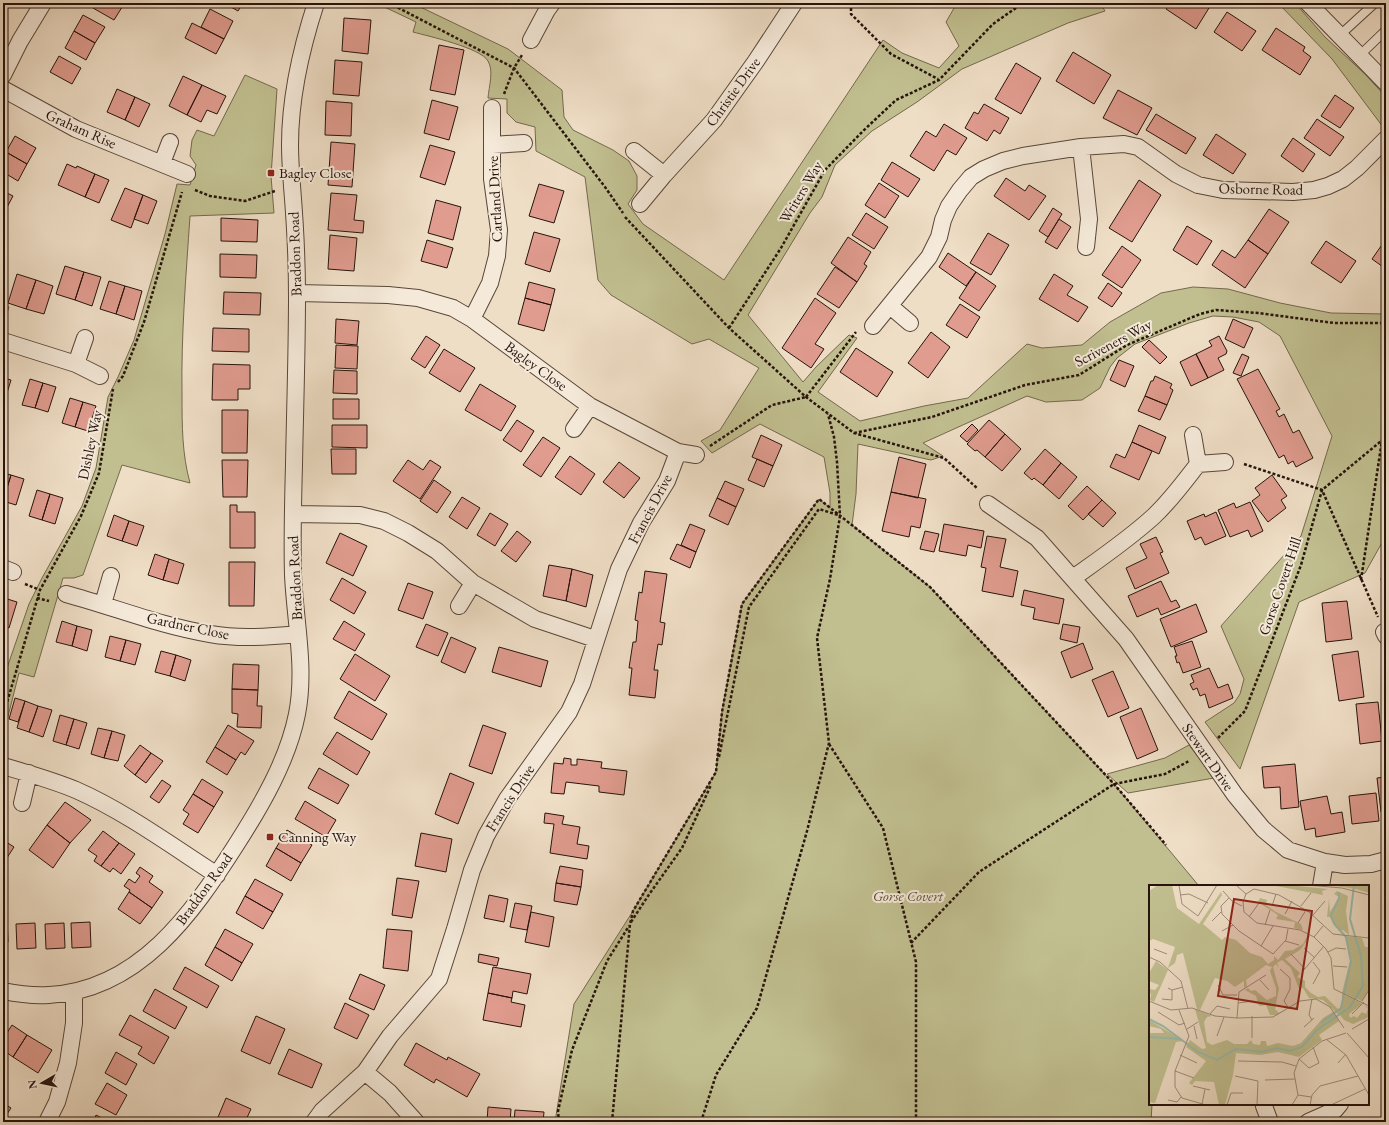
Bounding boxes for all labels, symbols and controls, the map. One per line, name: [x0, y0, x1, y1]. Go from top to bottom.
street label: Christie Drive: [701, 53, 764, 130]
street label: Graham Rise: [43, 105, 120, 153]
street label: Cartland Drive: [483, 155, 506, 243]
street label: Writers Way: [775, 157, 827, 226]
place label: Bagley Close: [279, 163, 352, 182]
marker: Bagley Close: [266, 168, 276, 178]
street label: Osborne Road: [1219, 178, 1304, 199]
street label: Braddon Road: [284, 211, 305, 297]
street label: Scriveners Way: [1071, 314, 1155, 371]
street label: Bagley Close: [501, 337, 571, 395]
street label: Dishley Way: [73, 408, 106, 482]
street label: Francis Drive: [623, 471, 676, 547]
street label: Gorse Covert Hill: [1254, 534, 1305, 637]
street label: Braddon Road: [283, 535, 306, 621]
street label: Gardner Close: [145, 608, 231, 644]
street label: Stewart Drive: [1178, 719, 1239, 794]
street label: Francis Drive: [481, 760, 538, 835]
place label: Canning Way: [278, 827, 357, 846]
marker: Canning Way: [265, 832, 275, 842]
street label: Braddon Road: [171, 849, 236, 929]
inset map: [1149, 885, 1369, 1105]
park label: Gorse Covert: [873, 886, 944, 905]
north arrow: [22, 1063, 62, 1103]
text: N: [24, 1079, 40, 1090]

